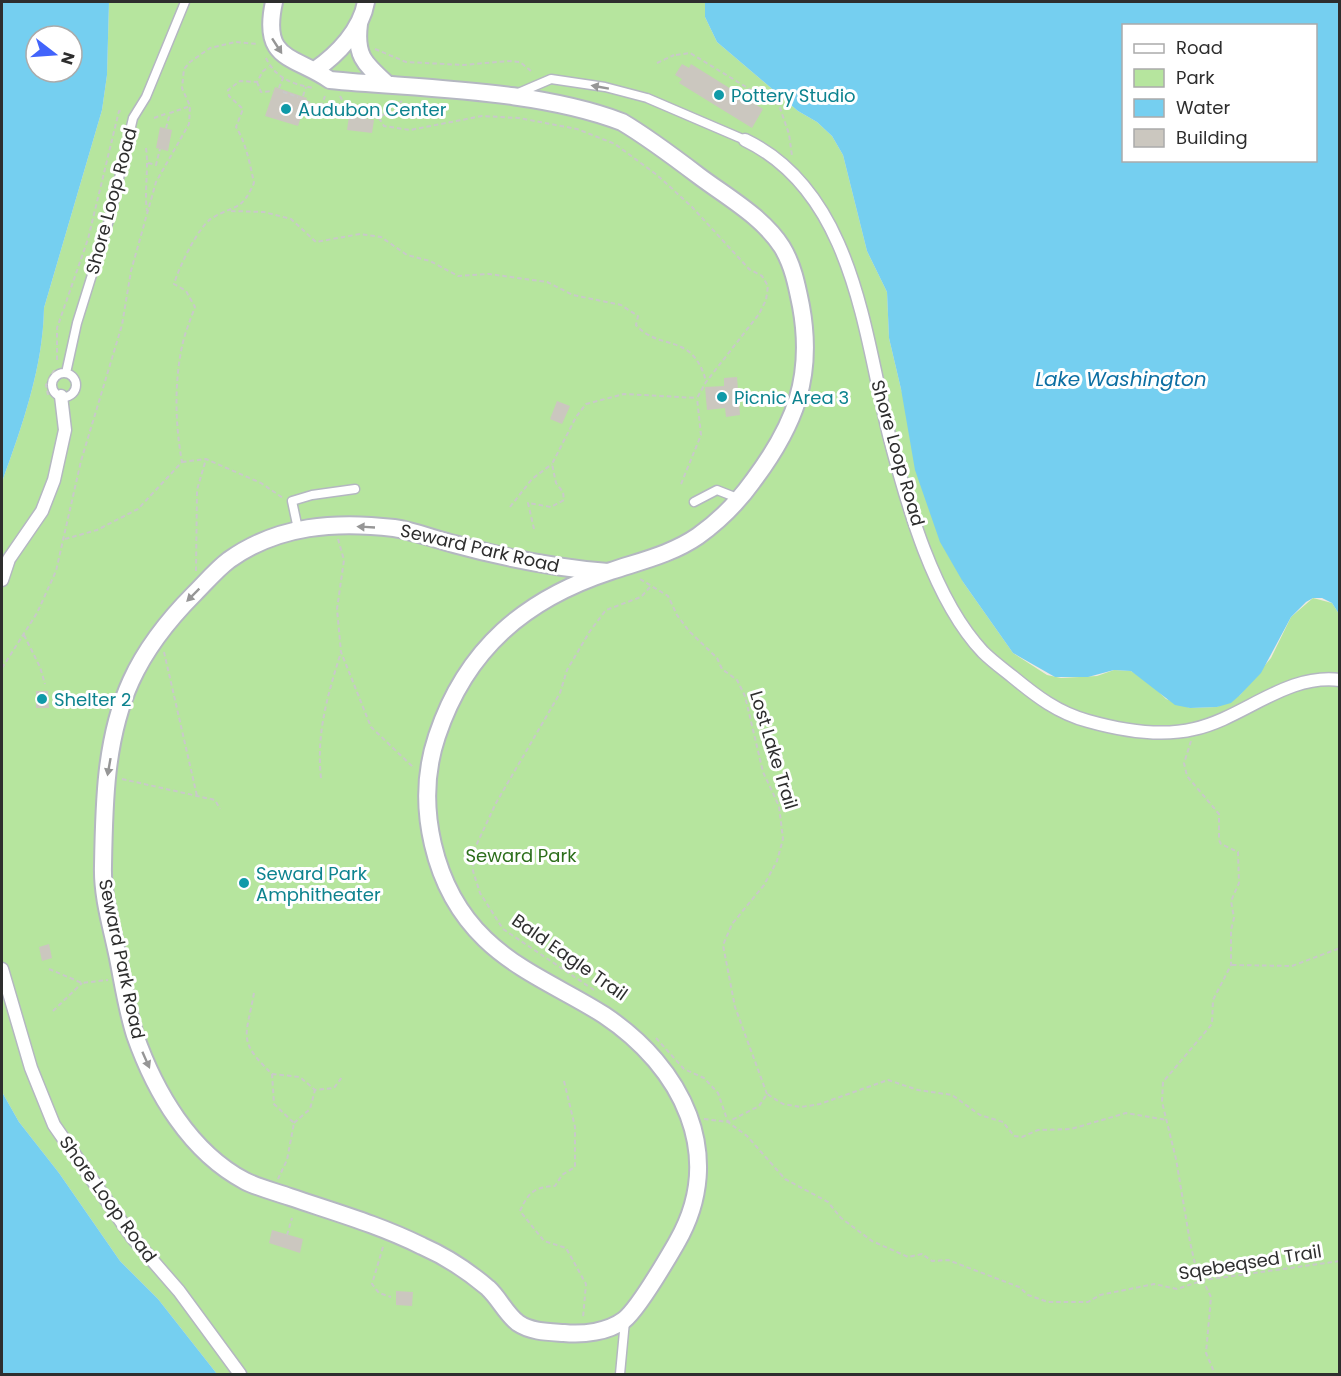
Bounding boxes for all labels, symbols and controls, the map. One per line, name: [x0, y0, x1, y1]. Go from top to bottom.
north arrow: [24, 24, 84, 84]
legend: [1122, 24, 1317, 162]
text: Road: [1176, 35, 1223, 60]
one-way arrow: [272, 37, 283, 54]
text: N: [55, 49, 81, 67]
text: Park: [1176, 65, 1215, 90]
one-way arrow: [590, 82, 609, 91]
place label: Pottery Studio: [731, 83, 856, 108]
marker: Pottery Studio: [712, 88, 726, 102]
text: Water: [1176, 95, 1230, 120]
place label: Audubon Center: [298, 97, 447, 122]
marker: Audubon Center: [279, 102, 293, 116]
street label: Shore Loop Road: [79, 125, 143, 277]
text: Building: [1176, 125, 1248, 150]
water label: Lake Washington: [1035, 365, 1207, 393]
street label: Shore Loop Road: [865, 377, 931, 529]
place label: Picnic Area 3: [734, 385, 849, 410]
marker: Picnic Area 3: [715, 390, 729, 404]
street label: Seward Park Road: [398, 518, 562, 578]
one-way arrow: [356, 522, 375, 531]
one-way arrow: [186, 588, 200, 603]
place label: Shelter 2: [54, 687, 131, 712]
street label: Lost Lake Trail: [744, 688, 804, 812]
marker: Shelter 2: [35, 692, 49, 706]
one-way arrow: [104, 757, 113, 776]
park label: Seward Park: [466, 843, 577, 868]
place label: Seward Park Amphitheater: [256, 861, 381, 907]
marker: Seward Park Amphitheater: [237, 876, 251, 890]
street label: Seward Park Road: [93, 877, 151, 1041]
street label: Bald Eagle Trail: [507, 908, 633, 1006]
one-way arrow: [142, 1052, 151, 1069]
street label: Shore Loop Road: [54, 1131, 162, 1267]
street label: Sqebeqsed Trail: [1177, 1238, 1323, 1286]

